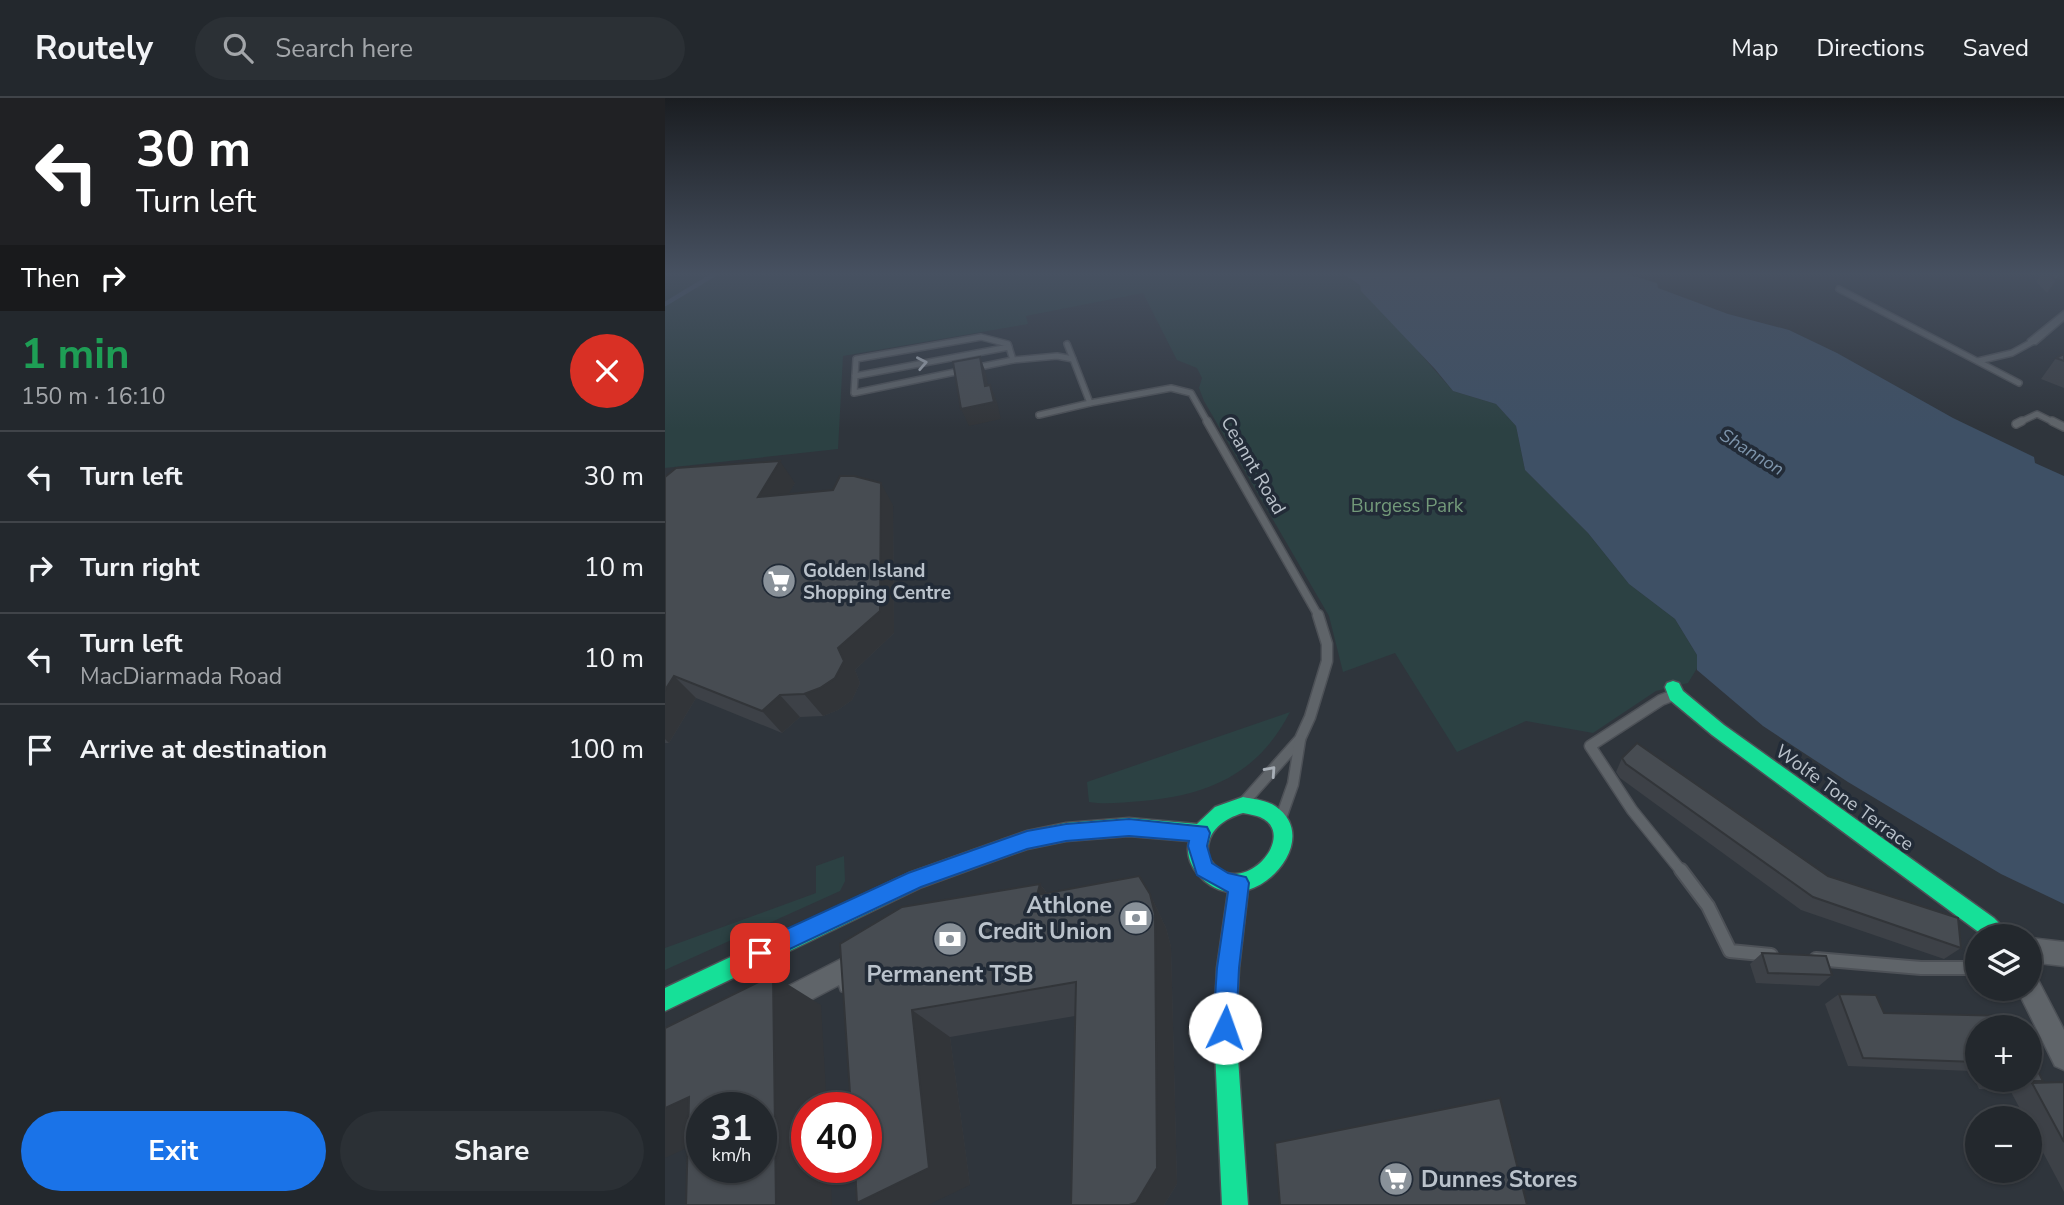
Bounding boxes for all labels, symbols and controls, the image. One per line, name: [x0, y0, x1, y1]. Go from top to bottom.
search box: [195, 17, 685, 80]
text: Routely: [35, 26, 153, 71]
icon: search: [219, 29, 257, 67]
text: Search here: [275, 31, 413, 66]
text: Map: [1731, 32, 1778, 64]
text: Directions: [1816, 32, 1925, 64]
text: Saved: [1963, 32, 2029, 64]
text: 30 m: [136, 116, 251, 183]
icon: left: [21, 126, 112, 217]
text: Turn left: [136, 180, 256, 223]
icon: right: [94, 259, 132, 297]
text: Then: [21, 261, 80, 296]
text: 1 min: [21, 326, 130, 383]
button: close: [570, 334, 644, 408]
one-way arrow: [916, 357, 928, 372]
text: 150 m · 16:10: [21, 381, 166, 412]
street label: Ceannt Road: [1214, 412, 1292, 519]
water label: Shannon: [1715, 423, 1789, 481]
icon: left: [21, 458, 59, 496]
text: Turn left: [80, 459, 183, 494]
text: 30 m: [584, 459, 644, 494]
park label: Burgess Park: [1351, 493, 1464, 519]
icon: right: [21, 549, 59, 587]
text: Turn right: [80, 550, 199, 585]
text: 10 m: [584, 550, 644, 585]
place label: Golden Island Shopping Centre: [803, 558, 951, 606]
supermarket icon: Golden Island Shopping Centre: [760, 562, 798, 600]
text: Turn left: [80, 626, 183, 661]
icon: left: [21, 640, 59, 678]
text: 10 m: [584, 641, 644, 676]
text: MacDiarmada Road: [80, 661, 282, 692]
icon: arrive: [21, 731, 59, 769]
text: Arrive at destination: [80, 732, 327, 767]
text: 100 m: [568, 732, 644, 767]
street label: Wolfe Tone Terrace: [1770, 739, 1919, 857]
one-way arrow: [1263, 766, 1275, 779]
place label: Athlone Credit Union: [977, 890, 1112, 947]
bank icon: Athlone Credit Union: [1117, 899, 1155, 937]
bank icon: Permanent TSB: [931, 920, 969, 958]
pin: [730, 923, 790, 983]
map controls: [1965, 924, 2042, 1183]
button: layers: [1965, 924, 2042, 1001]
icon: arrive: [741, 934, 779, 972]
place label: Permanent TSB: [866, 959, 1034, 990]
position arrow: [1188, 991, 1262, 1065]
button: +: [1965, 1015, 2042, 1092]
speed limit sign: 40: [791, 1092, 882, 1183]
text: 31: [710, 1105, 753, 1152]
button: −: [1965, 1106, 2042, 1183]
button: Exit: [21, 1111, 326, 1191]
button: Share: [340, 1111, 644, 1191]
text: km/h: [712, 1143, 751, 1167]
supermarket icon: Dunnes Stores: [1377, 1160, 1415, 1198]
place label: Dunnes Stores: [1421, 1164, 1578, 1195]

